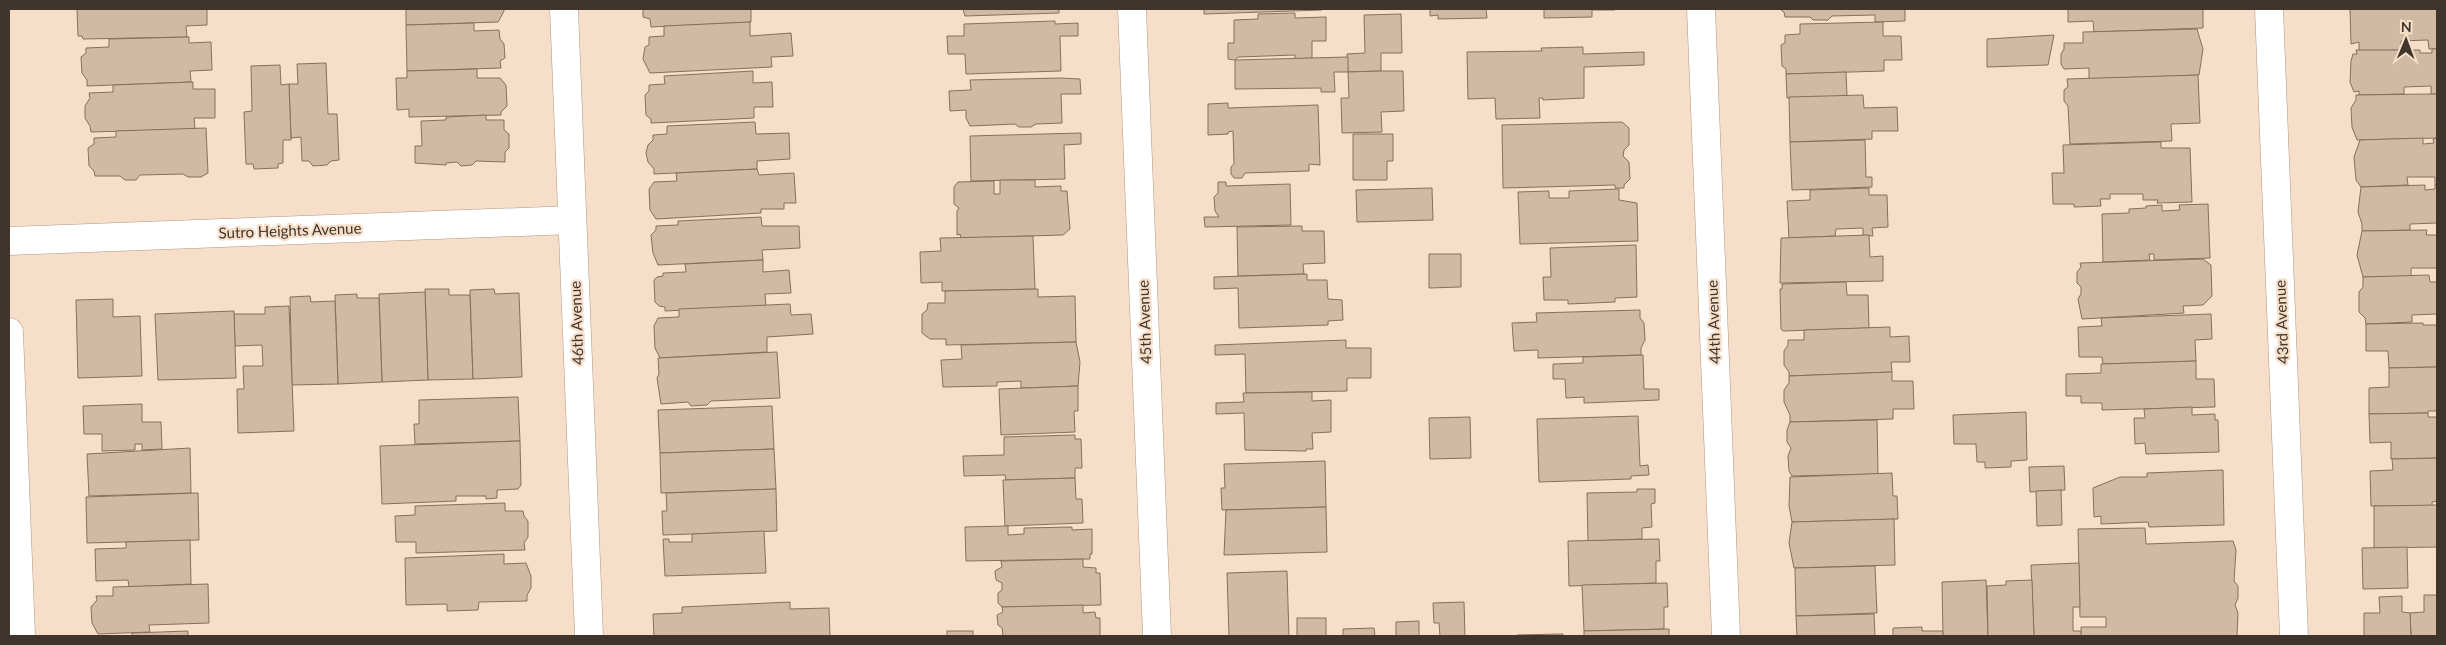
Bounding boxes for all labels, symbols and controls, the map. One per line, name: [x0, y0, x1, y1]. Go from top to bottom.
north arrow: [2381, 15, 2431, 65]
text: N: [2401, 18, 2412, 35]
street label: Sutro Heights Avenue: [218, 219, 362, 241]
street label: 45th Avenue: [1134, 280, 1154, 364]
street label: 44th Avenue: [1703, 280, 1723, 364]
street label: 43rd Avenue: [2271, 280, 2291, 364]
street label: 46th Avenue: [566, 281, 586, 365]

